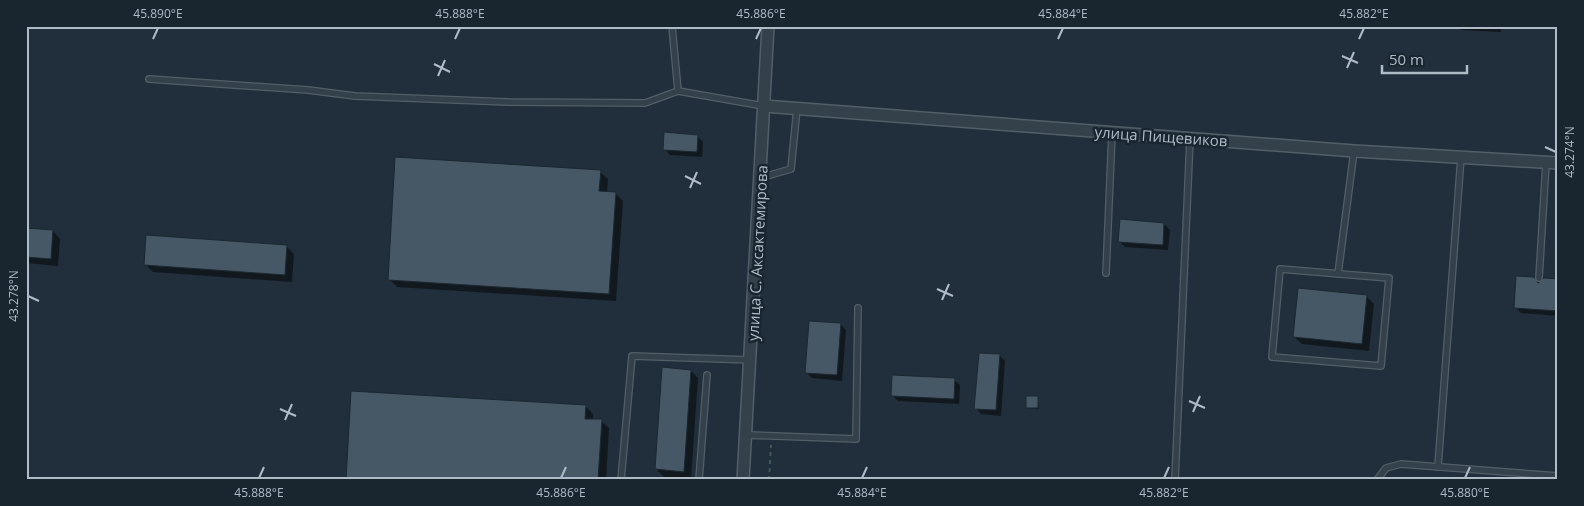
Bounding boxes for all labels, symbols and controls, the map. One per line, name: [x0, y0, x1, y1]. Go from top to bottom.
text: 45.890°E: [133, 5, 183, 22]
text: 45.888°E: [435, 5, 485, 22]
text: 45.886°E: [736, 5, 786, 22]
text: 45.884°E: [1038, 5, 1088, 22]
text: 45.882°E: [1339, 5, 1389, 22]
scale bar: [1382, 42, 1466, 74]
text: 50 m: [1389, 49, 1424, 69]
street label: улица Пищевиков: [1094, 121, 1228, 151]
text: 43.274°N: [1561, 126, 1578, 178]
street label: улица С. Аксактемирова: [742, 164, 772, 342]
text: 43.278°N: [5, 270, 22, 322]
text: 45.888°E: [234, 484, 284, 501]
text: 45.886°E: [536, 484, 586, 501]
text: 45.884°E: [837, 484, 887, 501]
text: 45.882°E: [1139, 484, 1189, 501]
text: 45.880°E: [1440, 484, 1490, 501]

